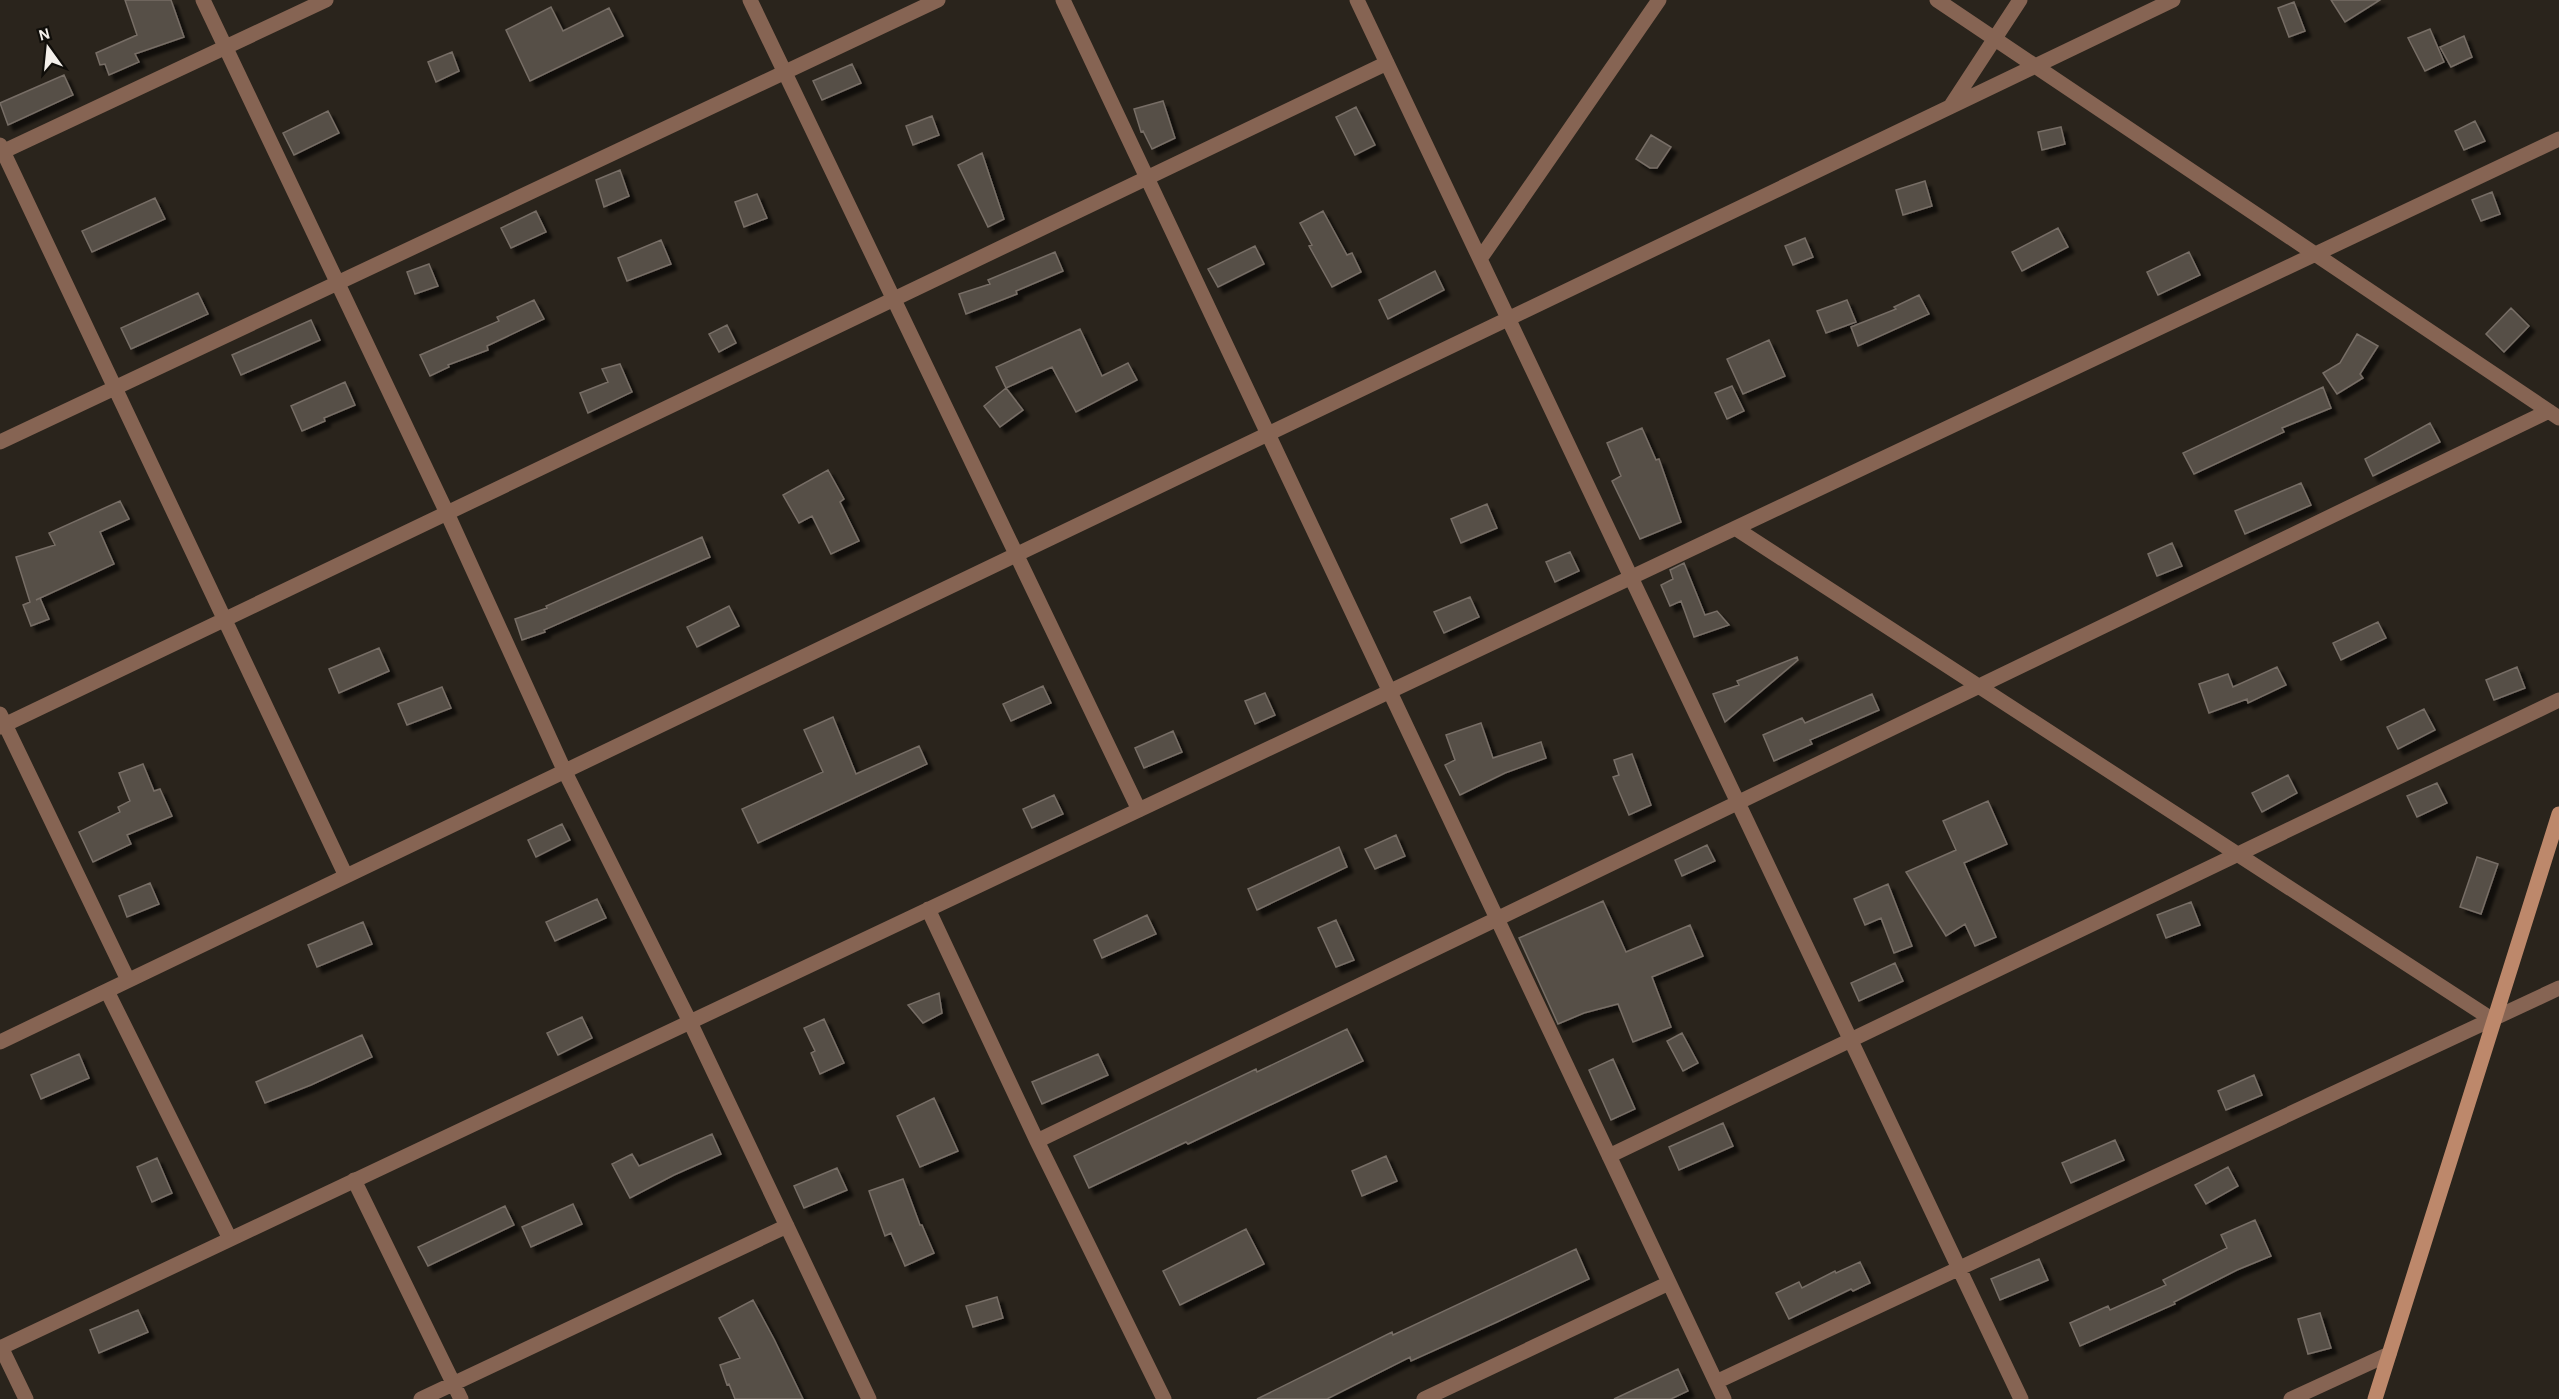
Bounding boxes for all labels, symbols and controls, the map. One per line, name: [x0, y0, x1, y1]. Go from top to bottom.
north arrow: [18, 18, 78, 78]
text: N: [37, 25, 52, 44]

